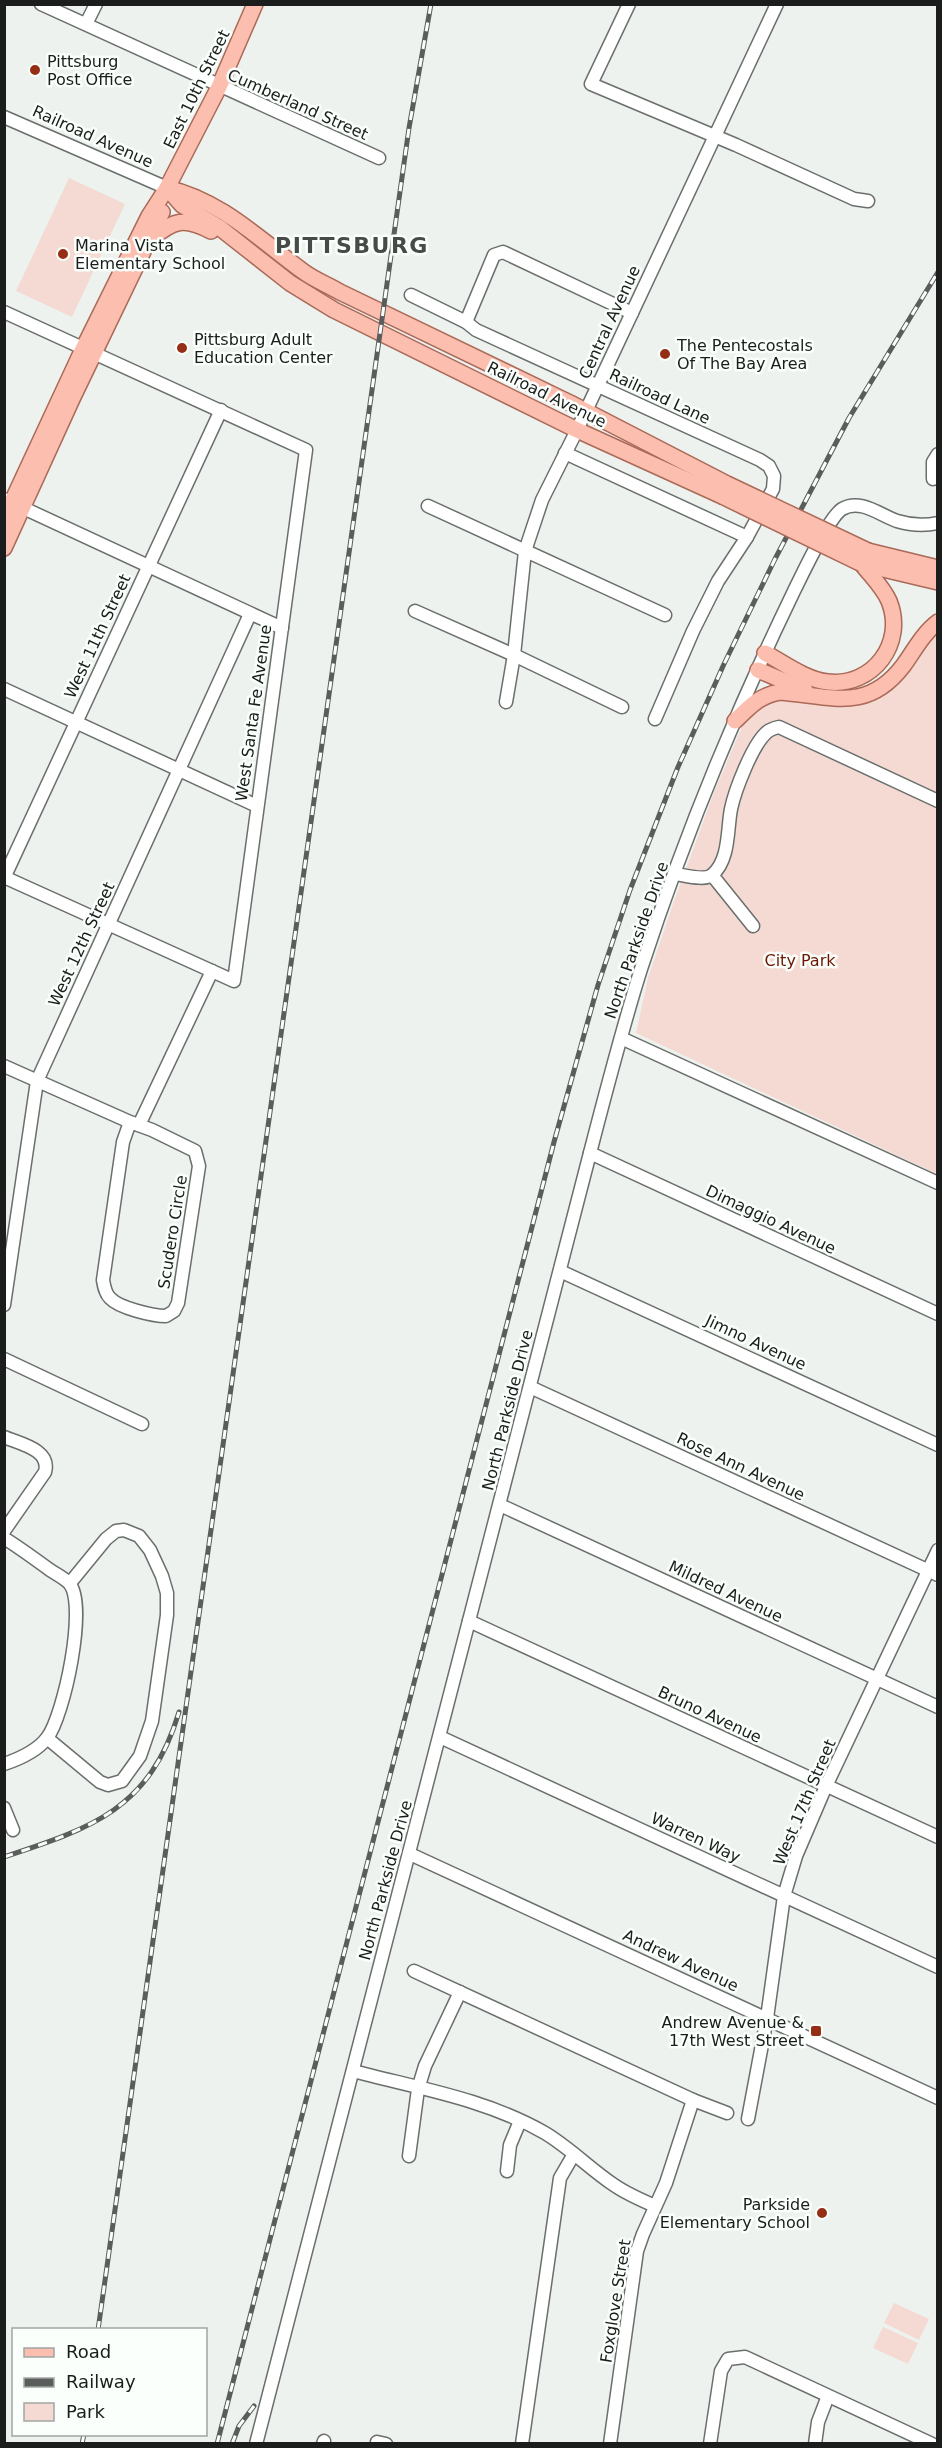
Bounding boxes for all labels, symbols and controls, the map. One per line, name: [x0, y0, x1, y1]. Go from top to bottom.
street label: East 10th Street: [159, 27, 234, 152]
place label: Pittsburg Post Office: [47, 52, 132, 89]
marker: Pittsburg Post Office: [28, 63, 42, 77]
street label: Cumberland Street: [225, 65, 371, 144]
street label: Railroad Avenue: [30, 101, 156, 172]
district label: PITTSBURG: [275, 233, 429, 258]
place label: Marina Vista Elementary School: [75, 236, 225, 273]
marker: Marina Vista Elementary School: [56, 247, 70, 261]
street label: Central Avenue: [575, 263, 644, 382]
place label: Pittsburg Adult Education Center: [194, 330, 333, 367]
place label: The Pentecostals Of The Bay Area: [676, 336, 813, 373]
marker: Pittsburg Adult Education Center: [175, 341, 189, 355]
marker: The Pentecostals Of The Bay Area: [658, 347, 672, 361]
street label: Railroad Avenue: [484, 357, 609, 431]
street label: Railroad Lane: [606, 365, 713, 428]
street label: West 11th Street: [60, 571, 135, 701]
street label: West Santa Fe Avenue: [232, 623, 275, 803]
street label: North Parkside Drive: [601, 859, 672, 1021]
street label: West 12th Street: [44, 879, 119, 1009]
park label: City Park: [764, 951, 836, 970]
street label: Scudero Circle: [154, 1174, 191, 1290]
street label: Dimaggio Avenue: [703, 1181, 839, 1258]
street label: Jimno Avenue: [701, 1310, 809, 1374]
street label: North Parkside Drive: [478, 1328, 537, 1492]
street label: Rose Ann Avenue: [674, 1428, 808, 1504]
street label: Mildred Avenue: [666, 1557, 786, 1626]
street label: Bruno Avenue: [655, 1682, 765, 1747]
street label: West 17th Street: [769, 1736, 840, 1868]
street label: North Parkside Drive: [355, 1798, 416, 1962]
street label: Warren Way: [648, 1809, 743, 1866]
street label: Andrew Avenue: [620, 1925, 741, 1995]
place label: Andrew Avenue & 17th West Street: [662, 2013, 804, 2050]
marker: Andrew Avenue & 17th West Street: [809, 2024, 823, 2038]
place label: Parkside Elementary School: [660, 2195, 810, 2232]
marker: Parkside Elementary School: [815, 2206, 829, 2220]
street label: Foxglove Street: [596, 2238, 635, 2364]
legend: [12, 2328, 207, 2436]
text: Road: [66, 2341, 111, 2362]
text: Railway: [66, 2371, 136, 2392]
text: Park: [66, 2401, 105, 2422]

